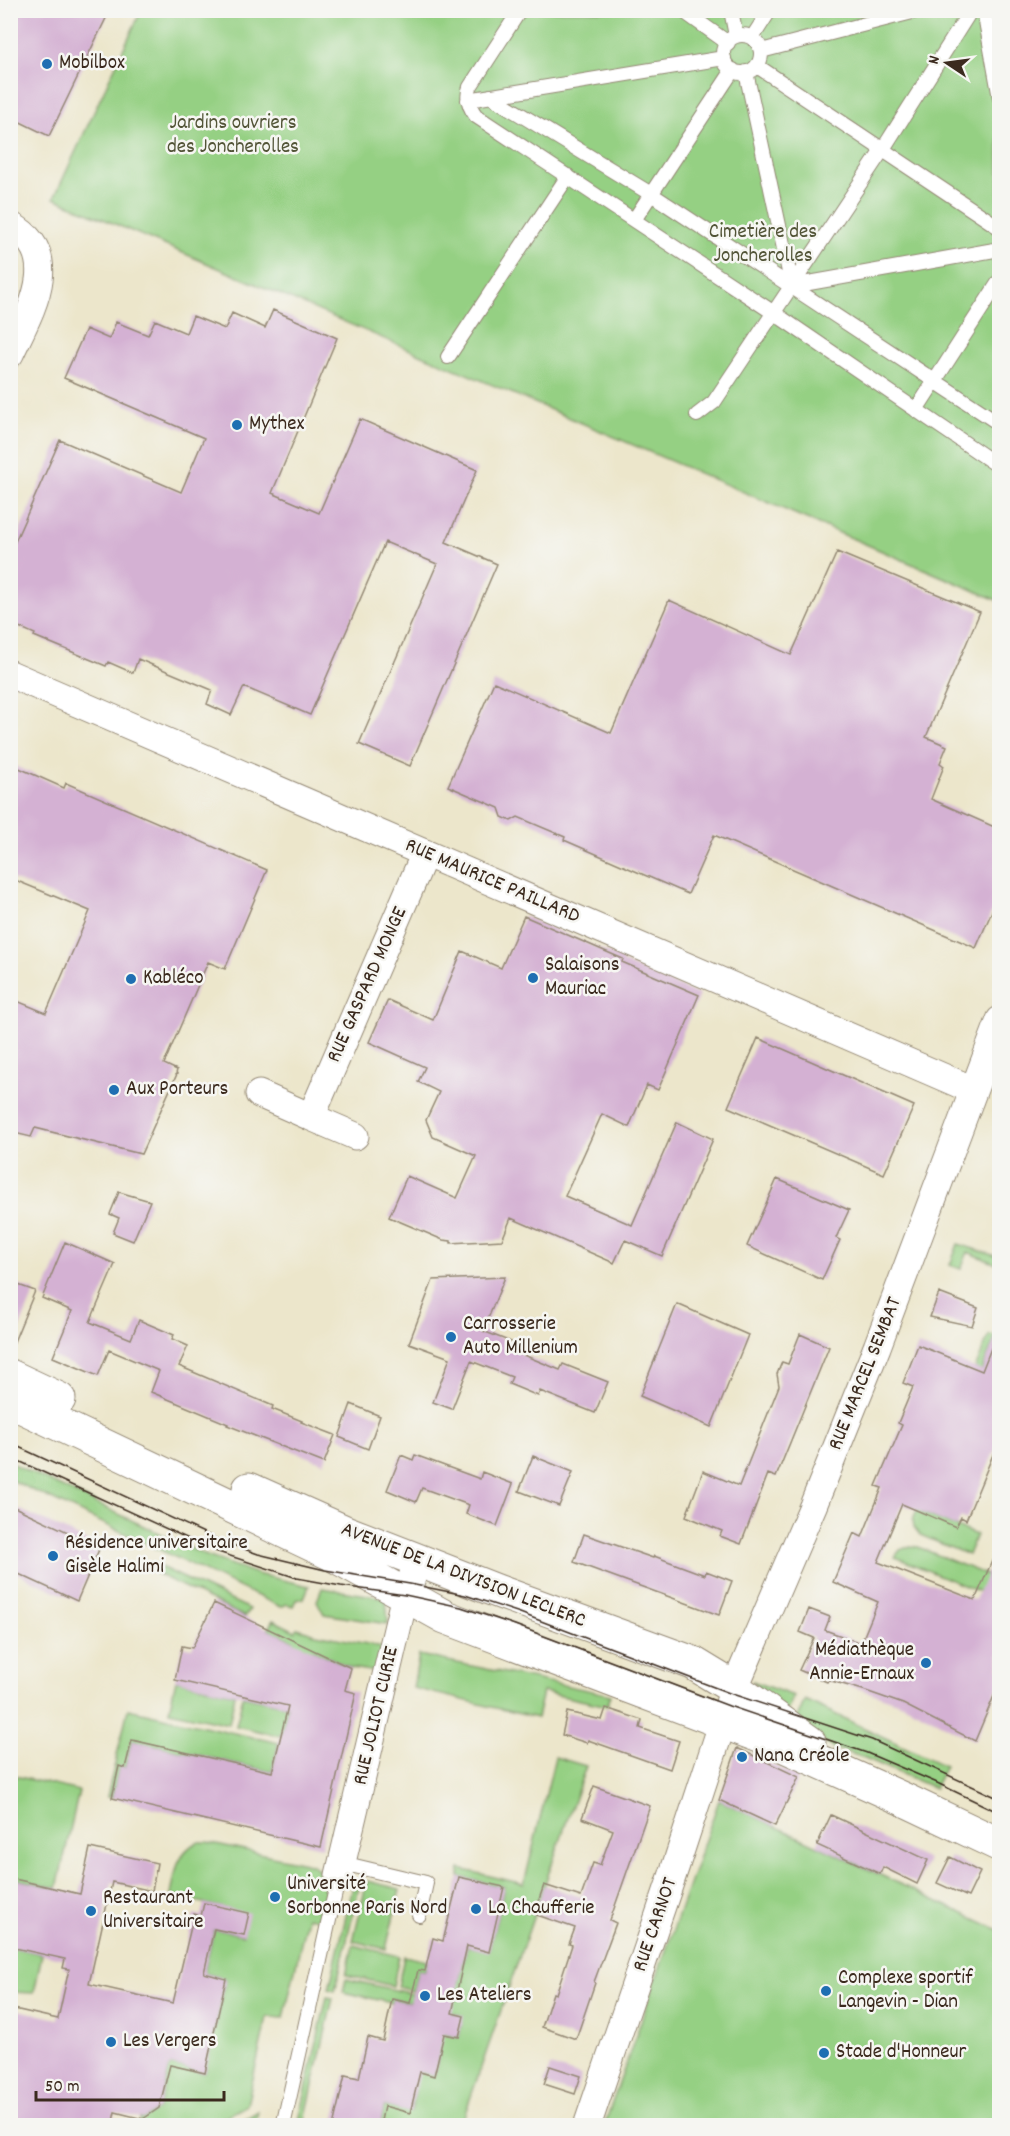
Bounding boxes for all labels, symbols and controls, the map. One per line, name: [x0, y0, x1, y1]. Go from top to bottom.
north arrow: [917, 33, 977, 93]
place label: Mobilbox: [59, 49, 125, 79]
text: N: [923, 54, 947, 67]
marker: Mobilbox: [40, 57, 54, 71]
park label: Jardins ouvriers des Joncherolles: [167, 109, 299, 163]
park label: Cimetière des Joncherolles: [709, 218, 817, 272]
place label: Mythex: [249, 410, 304, 440]
marker: Mythex: [230, 418, 244, 432]
street label: RUE MAURICE PAILLARD: [400, 832, 584, 932]
street label: RUE GASPARD MONGE: [320, 902, 416, 1068]
place label: Salaisons Mauriac: [545, 951, 620, 1005]
place label: Kabléco: [143, 964, 203, 994]
marker: Salaisons Mauriac: [526, 971, 540, 985]
marker: Kabléco: [124, 972, 138, 986]
place label: Aux Porteurs: [126, 1075, 228, 1105]
marker: Aux Porteurs: [107, 1083, 121, 1097]
street label: RUE MARCEL SEMBAT: [822, 1292, 911, 1455]
place label: Carrosserie Auto Millenium: [463, 1310, 578, 1364]
marker: Carrosserie Auto Millenium: [444, 1330, 458, 1344]
street label: AVENUE DE LA DIVISION LECLERC: [336, 1515, 590, 1637]
place label: Résidence universitaire Gisèle Halimi: [65, 1529, 248, 1583]
marker: Résidence universitaire Gisèle Halimi: [46, 1549, 60, 1563]
place label: Médiathèque Annie-Ernaux: [809, 1636, 914, 1690]
street label: RUE JOLIOT CURIE: [346, 1643, 408, 1788]
marker: Médiathèque Annie-Ernaux: [919, 1656, 933, 1670]
place label: Nana Créole: [754, 1742, 849, 1772]
marker: Nana Créole: [735, 1750, 749, 1764]
place label: Université Sorbonne Paris Nord: [287, 1870, 447, 1924]
street label: RUE CARNOT: [626, 1873, 686, 1976]
place label: Restaurant Universitaire: [103, 1884, 204, 1938]
marker: Université Sorbonne Paris Nord: [268, 1890, 282, 1904]
place label: La Chaufferie: [488, 1894, 594, 1924]
marker: La Chaufferie: [469, 1902, 483, 1916]
marker: Restaurant Universitaire: [84, 1904, 98, 1918]
place label: Complexe sportif Langevin - Dian: [838, 1964, 973, 2018]
place label: Les Ateliers: [437, 1981, 532, 2011]
marker: Complexe sportif Langevin - Dian: [819, 1984, 833, 1998]
marker: Les Ateliers: [418, 1989, 432, 2003]
place label: Les Vergers: [123, 2027, 217, 2057]
marker: Les Vergers: [104, 2035, 118, 2049]
place label: Stade d'Honneur: [836, 2038, 967, 2068]
marker: Stade d'Honneur: [817, 2046, 831, 2060]
scale bar: [36, 2064, 224, 2102]
text: 50 m: [45, 2075, 80, 2100]

